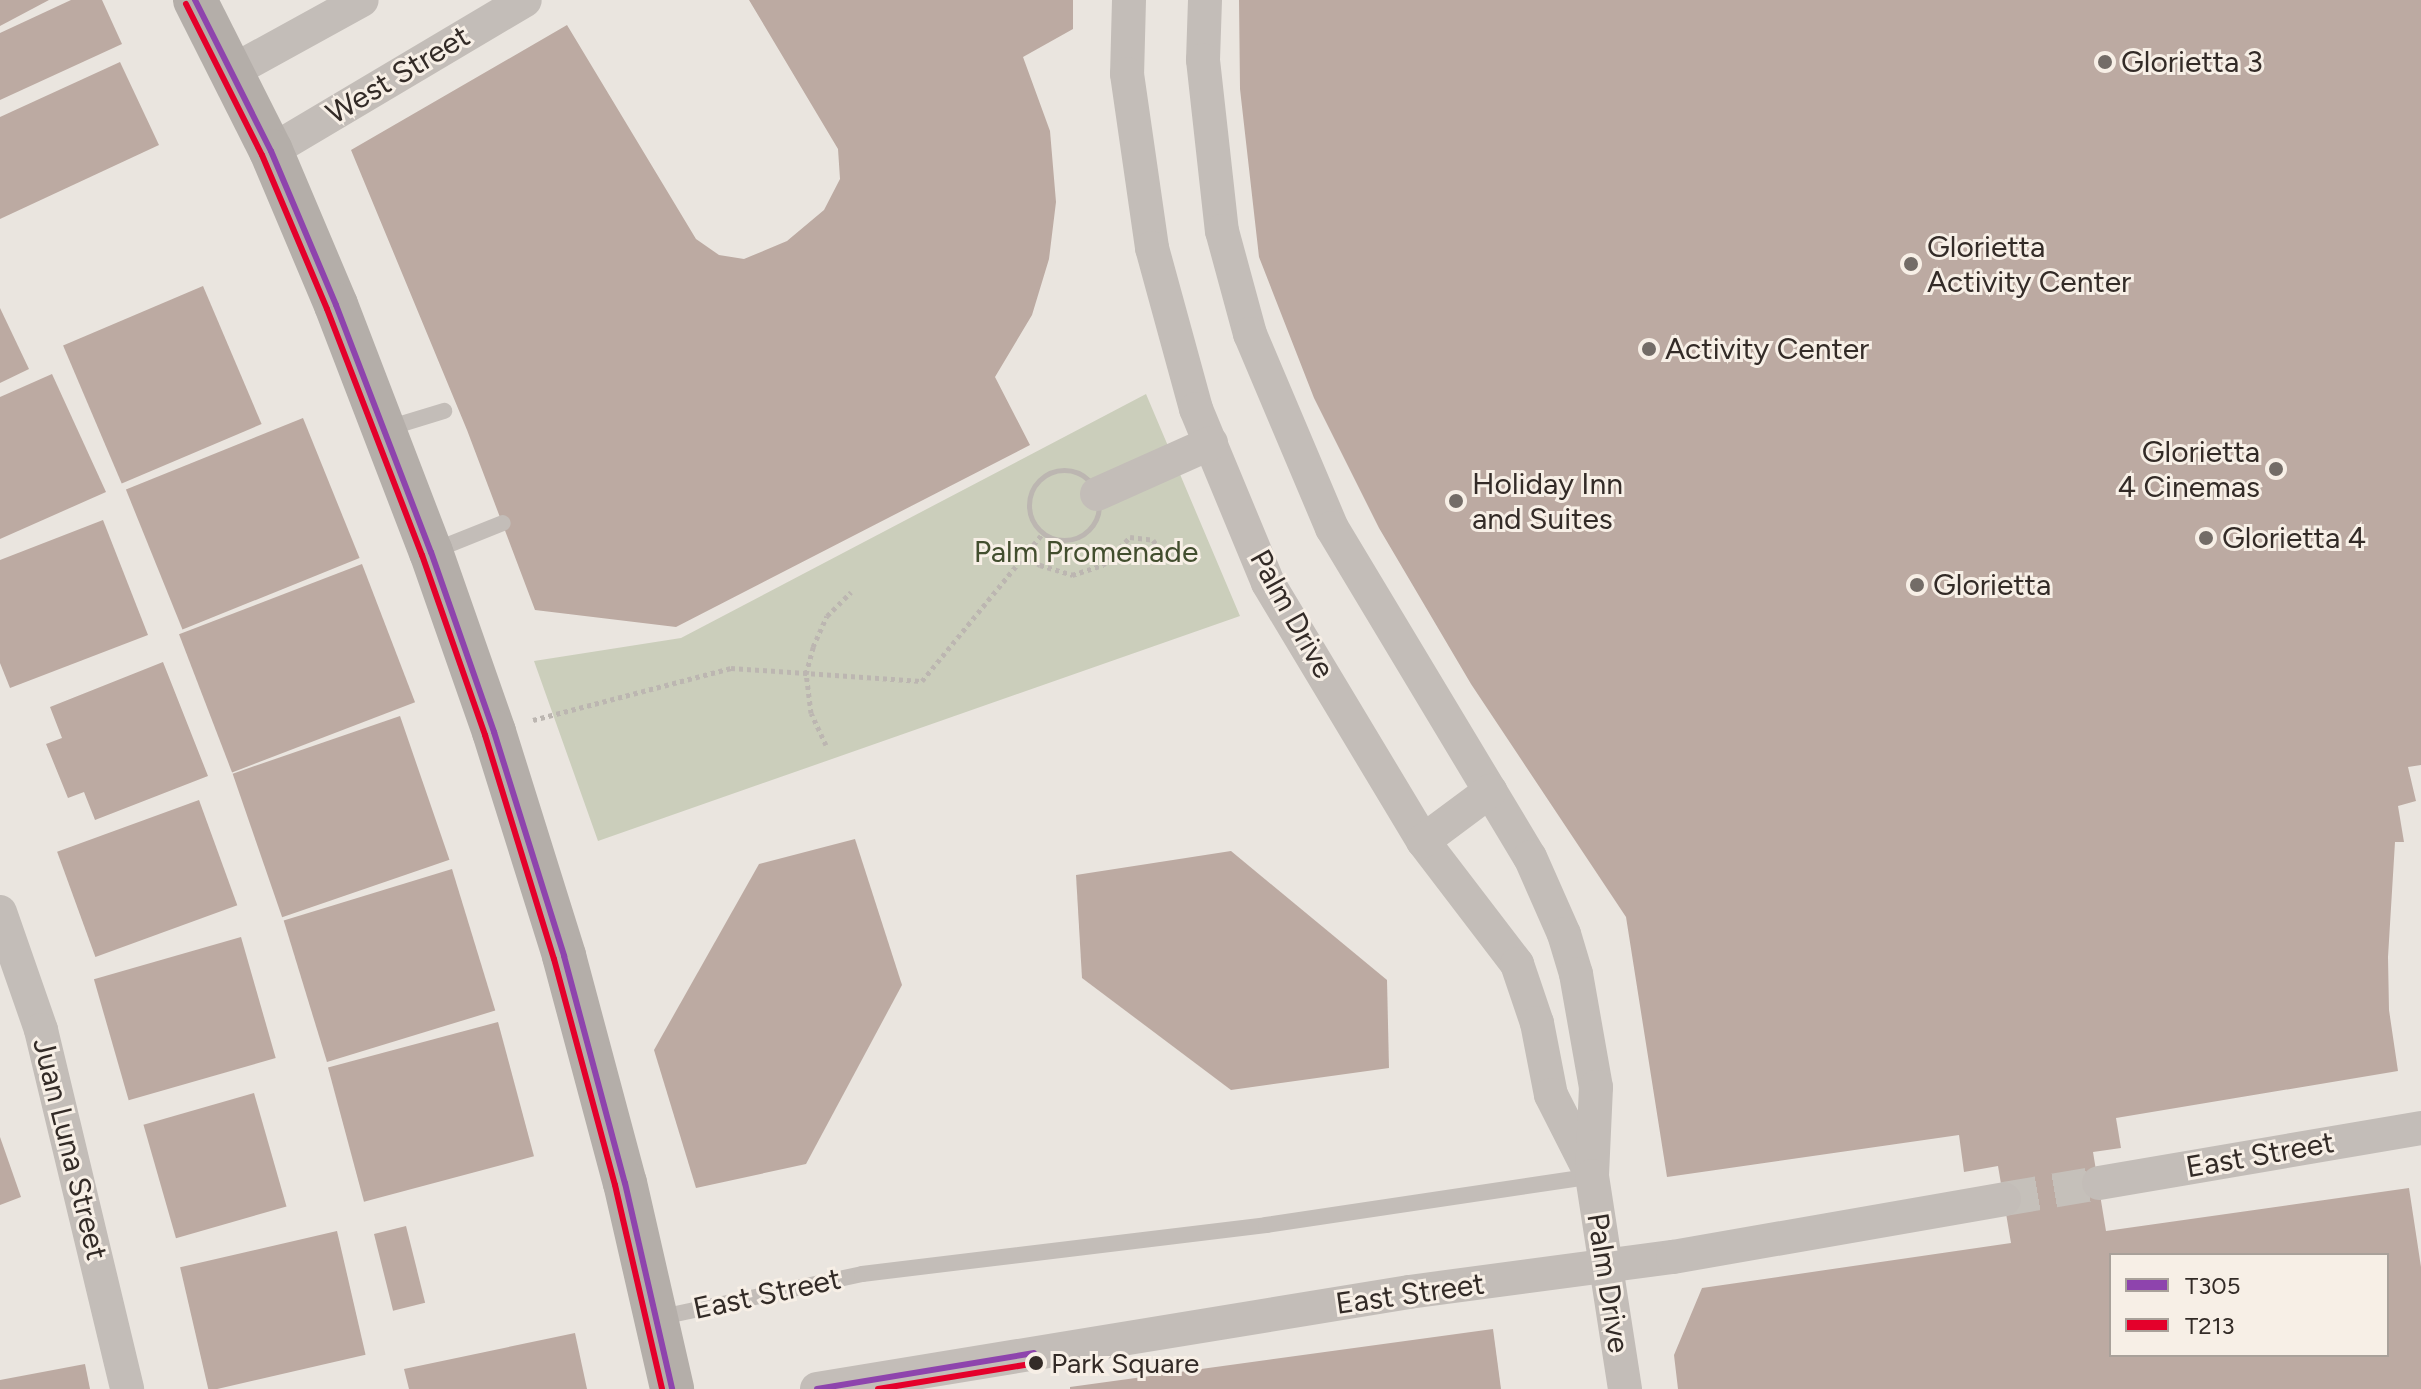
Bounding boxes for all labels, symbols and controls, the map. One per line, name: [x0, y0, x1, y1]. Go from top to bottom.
street label: West Street: [320, 18, 476, 132]
place label: Glorietta 3: [2121, 44, 2263, 80]
marker: Glorietta 3: [2096, 53, 2114, 71]
place label: Glorietta Activity Center: [1927, 229, 2131, 300]
marker: Glorietta Activity Center: [1902, 255, 1920, 273]
place label: Activity Center: [1665, 331, 1869, 367]
marker: Activity Center: [1640, 340, 1658, 358]
place label: Glorietta 4 Cinemas: [2117, 434, 2260, 504]
marker: Glorietta 4 Cinemas: [2267, 460, 2285, 478]
place label: Holiday Inn and Suites: [1472, 466, 1623, 536]
marker: Holiday Inn and Suites: [1447, 492, 1465, 510]
place label: Glorietta 4: [2222, 520, 2366, 556]
marker: Glorietta 4: [2197, 529, 2215, 547]
park label: Palm Promenade: [974, 534, 1198, 570]
street label: Palm Drive: [1242, 543, 1342, 685]
place label: Glorietta: [1933, 567, 2051, 603]
marker: Glorietta: [1908, 576, 1926, 594]
street label: Juan Luna Street: [25, 1034, 115, 1264]
street label: East Street: [2183, 1124, 2337, 1186]
street label: Palm Drive: [1579, 1210, 1637, 1356]
legend: [2109, 1253, 2389, 1357]
street label: East Street: [690, 1261, 844, 1327]
street label: East Street: [1333, 1266, 1487, 1322]
text: T305: [2185, 1271, 2241, 1300]
text: T213: [2185, 1311, 2235, 1340]
place label: Park Square: [1051, 1346, 1199, 1380]
marker: Park Square: [1028, 1355, 1044, 1371]

